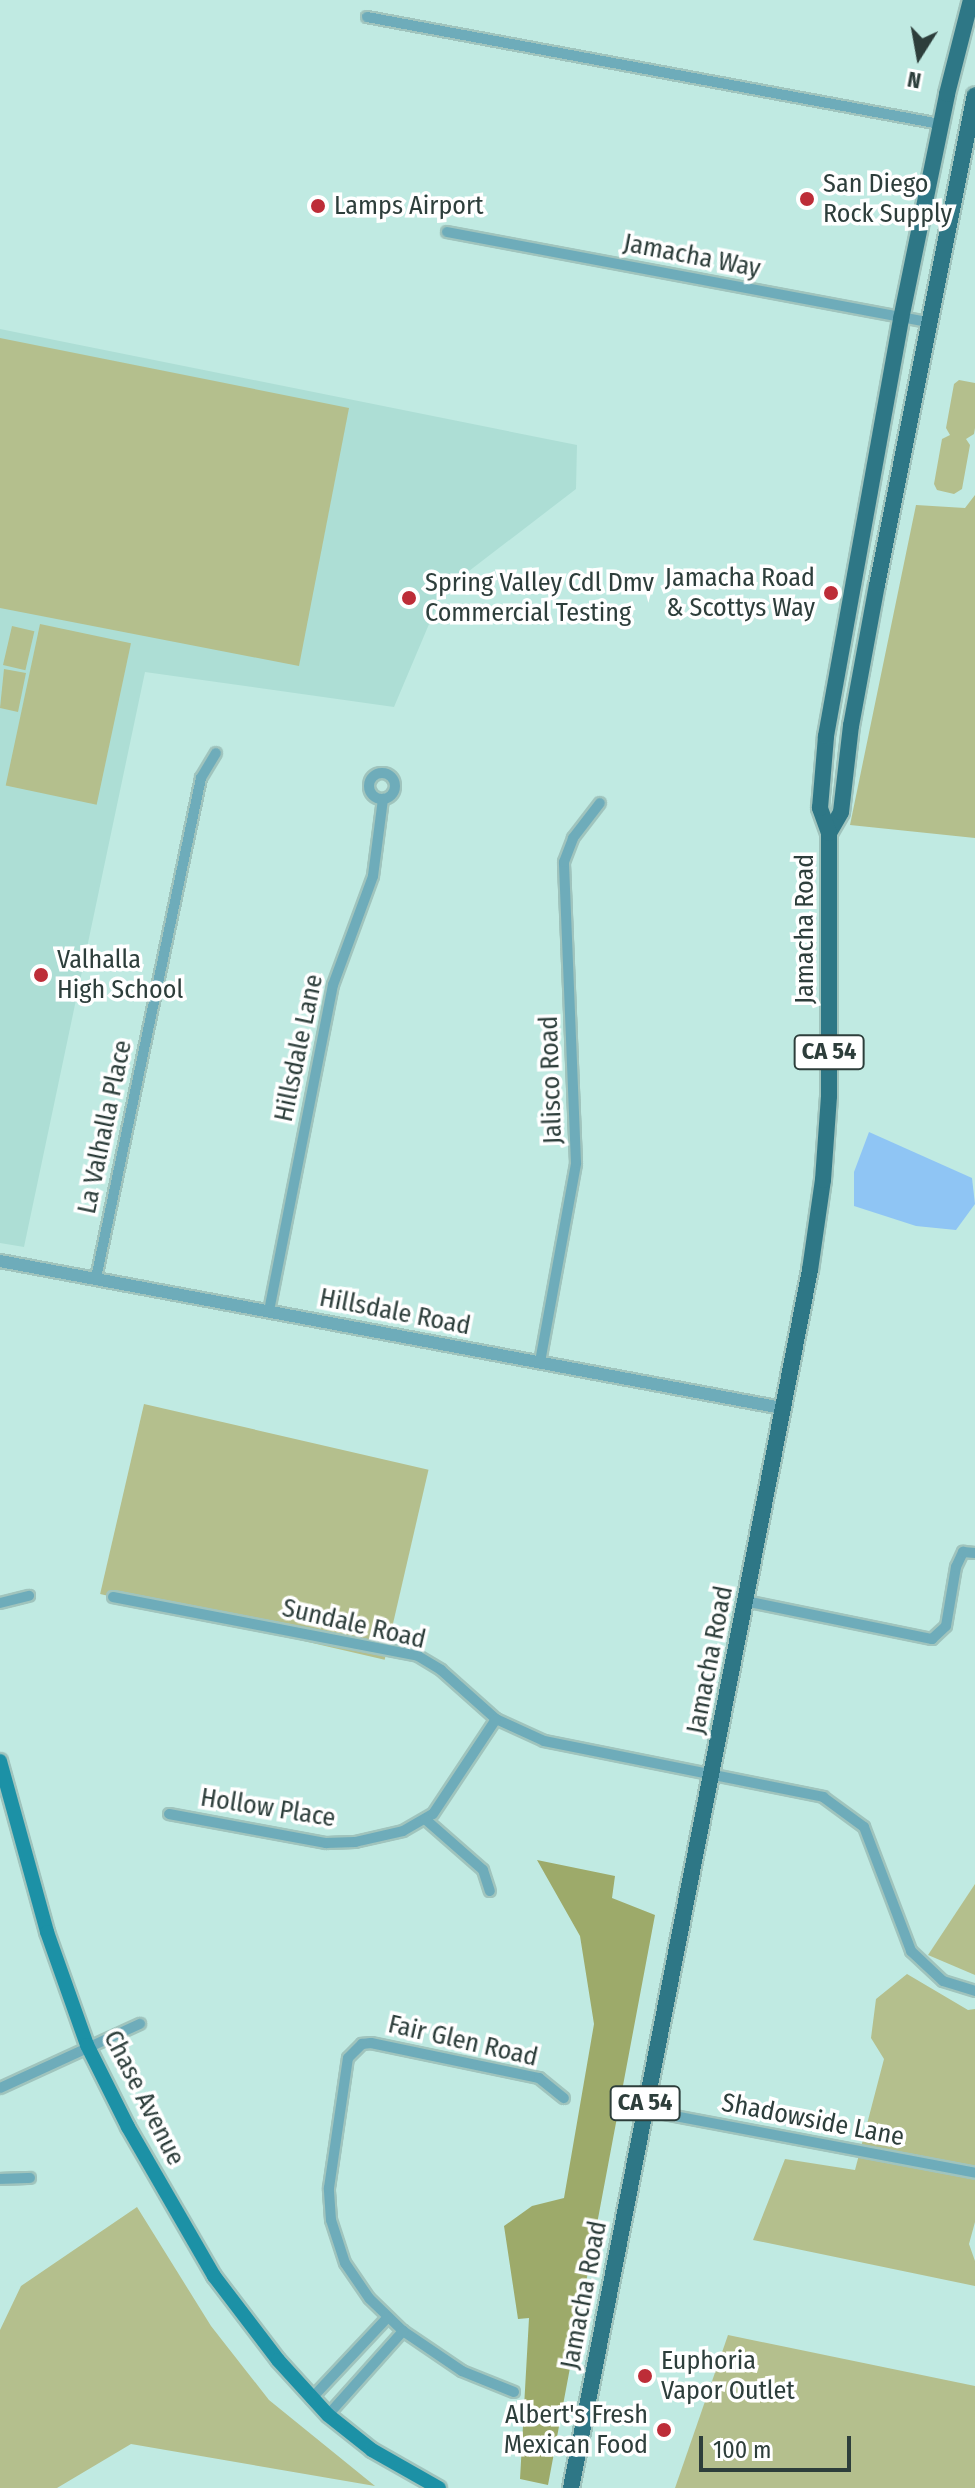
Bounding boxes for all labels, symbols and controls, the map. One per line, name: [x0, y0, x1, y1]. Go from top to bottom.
north arrow: [879, 16, 959, 96]
text: N: [905, 66, 923, 95]
place label: San Diego Rock Supply: [823, 168, 952, 230]
place label: Lamps Airport: [334, 190, 483, 222]
marker: San Diego Rock Supply: [798, 190, 816, 208]
marker: Lamps Airport: [309, 197, 327, 215]
street label: Jamacha Way: [621, 227, 763, 285]
place label: Jamacha Road & Scottys Way: [665, 562, 815, 624]
place label: Spring Valley Cdl Dmv Commercial Testing: [425, 567, 654, 628]
marker: Jamacha Road & Scottys Way: [822, 584, 840, 602]
marker: Spring Valley Cdl Dmv Commercial Testing: [400, 589, 418, 607]
street label: Jamacha Road: [789, 854, 821, 1004]
place label: Valhalla High School: [57, 944, 183, 1006]
marker: Valhalla High School: [32, 966, 50, 984]
street label: Hillsdale Lane: [268, 971, 330, 1125]
street label: Jalisco Road: [533, 1015, 569, 1145]
road number: CA 54: [793, 1032, 865, 1072]
street label: La Valhalla Place: [71, 1037, 139, 1217]
street label: Hillsdale Road: [317, 1282, 473, 1342]
street label: Jamacha Road: [680, 1583, 740, 1737]
street label: Sundale Road: [279, 1592, 429, 1656]
street label: Hollow Place: [198, 1782, 338, 1834]
street label: Fair Glen Road: [385, 2009, 541, 2073]
street label: Chase Avenue: [97, 2025, 191, 2171]
road number: CA 54: [609, 2083, 681, 2123]
street label: Shadowside Lane: [719, 2087, 907, 2153]
street label: Jamacha Road: [554, 2218, 614, 2372]
place label: Euphoria Vapor Outlet: [661, 2345, 795, 2406]
marker: Euphoria Vapor Outlet: [636, 2367, 654, 2385]
place label: Albert's Fresh Mexican Food: [504, 2399, 648, 2460]
scale bar: [703, 2420, 855, 2470]
marker: Albert's Fresh Mexican Food: [655, 2421, 673, 2439]
text: 100 m: [713, 2436, 771, 2464]

